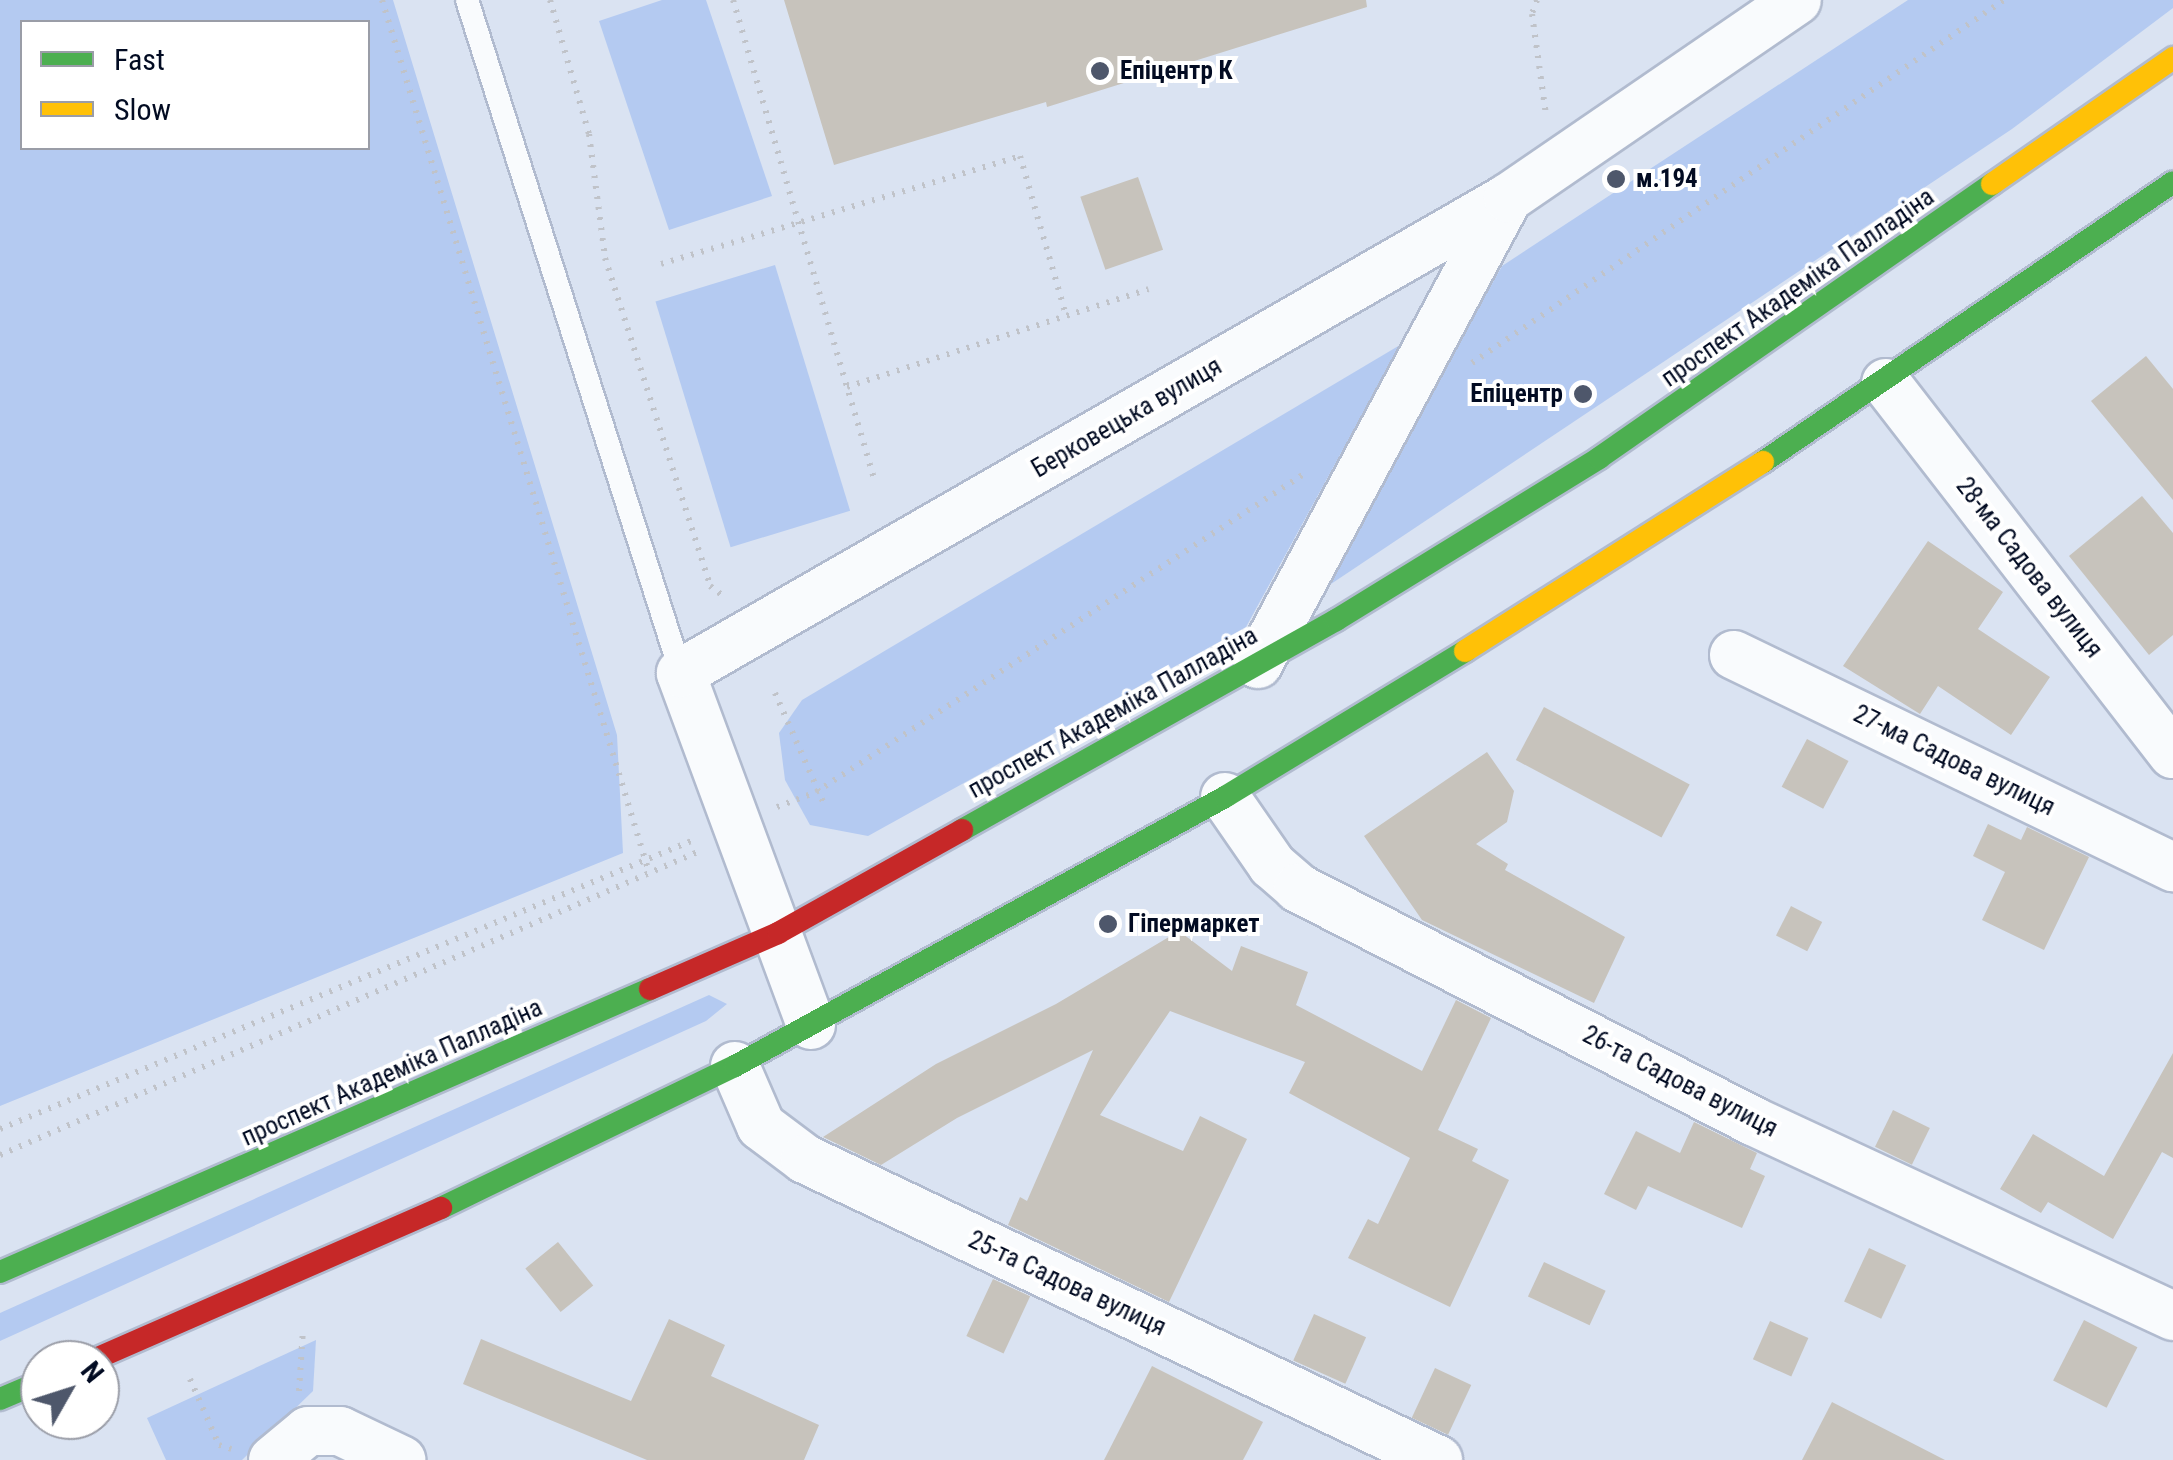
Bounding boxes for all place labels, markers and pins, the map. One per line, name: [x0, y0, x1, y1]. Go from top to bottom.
place label: Епіцентр К: [1120, 56, 1233, 86]
marker: Епіцентр К: [1089, 60, 1111, 82]
place label: м.194: [1636, 164, 1698, 194]
marker: м.194: [1605, 168, 1627, 190]
place label: Епіцентр: [1470, 379, 1563, 409]
marker: Епіцентр: [1572, 383, 1594, 405]
place label: Гіпермаркет: [1128, 909, 1260, 939]
marker: Гіпермаркет: [1097, 913, 1119, 935]

